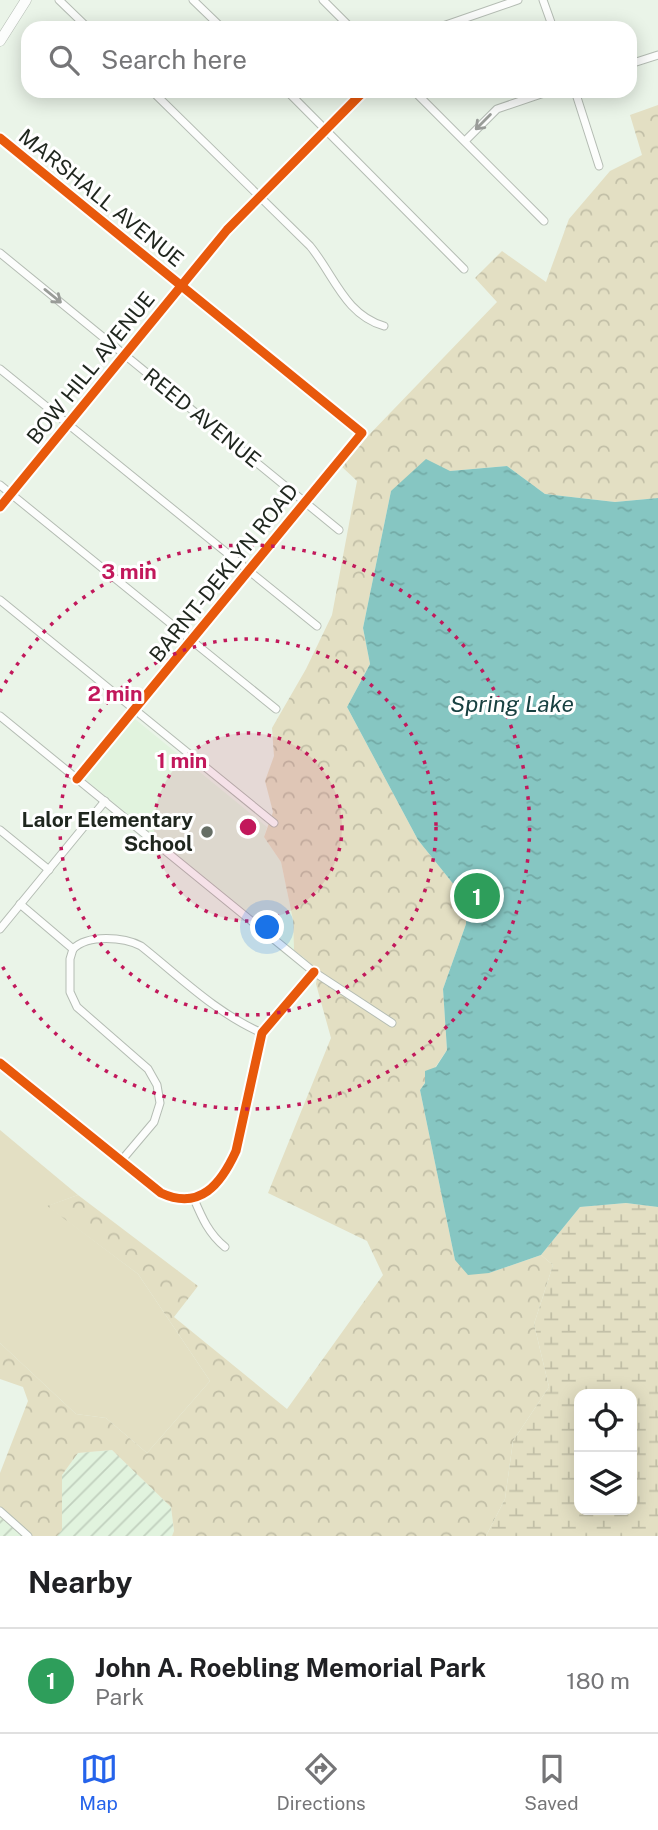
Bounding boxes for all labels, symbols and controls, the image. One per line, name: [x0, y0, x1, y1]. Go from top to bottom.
search box: [21, 21, 637, 98]
icon: search: [45, 41, 83, 79]
text: Search here: [101, 44, 247, 75]
one-way arrow: [475, 114, 492, 131]
street label: MARSHALL AVENUE: [14, 123, 189, 272]
street label: BOW HILL AVENUE: [21, 286, 160, 449]
one-way arrow: [43, 289, 61, 304]
street label: REED AVENUE: [139, 363, 266, 472]
street label: BARNT-DEKLYN ROAD: [144, 479, 303, 667]
text: 3 min: [101, 559, 157, 584]
text: 2 min: [87, 681, 143, 706]
water label: Spring Lake: [450, 690, 574, 717]
text: 1 min: [157, 748, 207, 773]
place label: Lalor Elementary School: [22, 807, 193, 856]
centre of rings: [236, 815, 260, 839]
marker: Lalor Elementary School: [199, 824, 215, 840]
pin: 1: [454, 870, 500, 922]
your location: [250, 910, 284, 944]
map controls: [574, 1389, 637, 1515]
button: locate: [574, 1389, 637, 1452]
button: layers: [574, 1452, 637, 1515]
text: Nearby: [28, 1564, 132, 1600]
text: John A. Roebling Memorial Park: [95, 1652, 486, 1683]
text: 1: [46, 1667, 56, 1694]
text: 180 m: [566, 1667, 630, 1694]
text: Park: [95, 1683, 144, 1710]
tab: Map: [79, 1750, 118, 1814]
tab: Directions: [276, 1750, 366, 1814]
tab: Saved: [524, 1750, 579, 1814]

